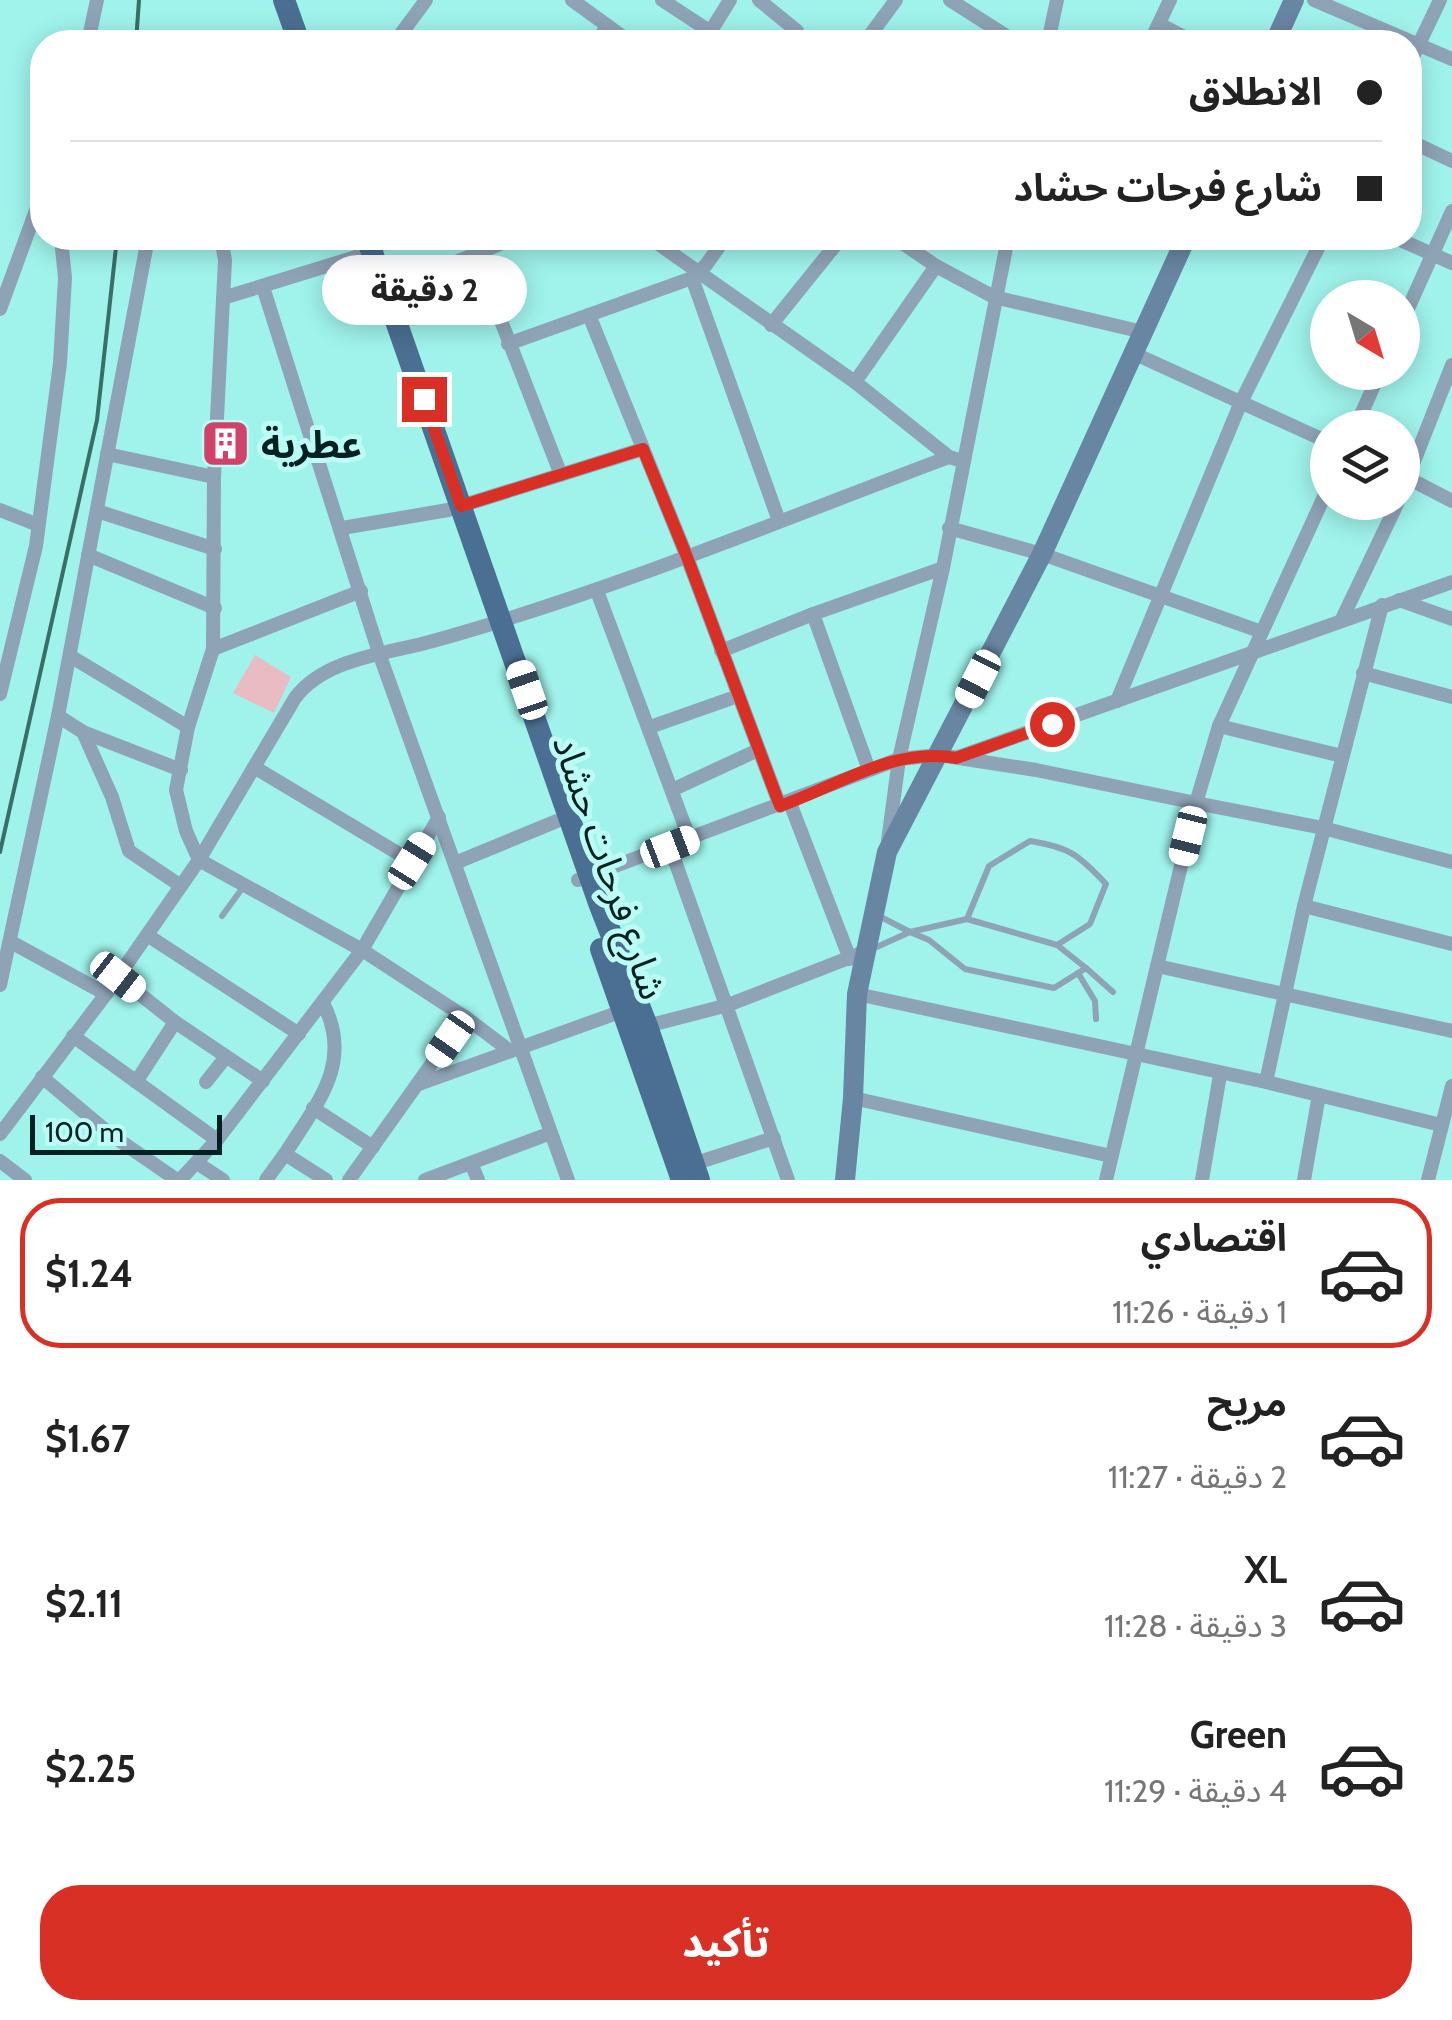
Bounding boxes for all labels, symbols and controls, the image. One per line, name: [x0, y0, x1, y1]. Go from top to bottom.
text: الانطلاق: [1189, 68, 1322, 115]
text: شارع فرحات حشاد: [1014, 164, 1322, 211]
callout: 2 دقيقة: [322, 254, 526, 324]
text: 2 دقيقة: [371, 270, 478, 309]
north arrow: [1310, 280, 1420, 390]
map controls: [1310, 280, 1420, 520]
route end: [402, 377, 447, 422]
button: layers: [1310, 410, 1420, 520]
building icon: عطرية: [200, 418, 252, 470]
place label: عطرية: [261, 421, 362, 468]
car: [951, 645, 1005, 713]
car: [503, 657, 551, 723]
route start: [1030, 702, 1075, 747]
street label: شارع فرحات حشاد: [538, 729, 677, 1007]
car: [1166, 803, 1210, 869]
car: [637, 822, 703, 872]
car: [383, 828, 441, 894]
car: [85, 947, 151, 1007]
car: [421, 1006, 479, 1072]
scale bar: [30, 1110, 222, 1154]
text: 100 m: [45, 1115, 124, 1149]
text: اقتصادي: [1141, 1214, 1287, 1261]
icon: car: [1317, 1228, 1407, 1318]
text: $1.24: [45, 1250, 133, 1297]
text: 1 دقيقة · 11:26: [1112, 1292, 1287, 1331]
text: مريح: [1207, 1379, 1287, 1426]
icon: car: [1317, 1393, 1407, 1483]
text: $1.67: [45, 1415, 130, 1462]
text: 2 دقيقة · 11:27: [1108, 1457, 1287, 1496]
text: XL: [1244, 1546, 1287, 1593]
icon: car: [1317, 1558, 1407, 1648]
text: $2.11: [45, 1580, 123, 1627]
text: 3 دقيقة · 11:28: [1104, 1606, 1287, 1645]
text: Green: [1190, 1711, 1287, 1758]
icon: car: [1317, 1723, 1407, 1813]
text: $2.25: [45, 1745, 136, 1792]
text: 4 دقيقة · 11:29: [1104, 1771, 1287, 1810]
button: تأكيد: [40, 1885, 1412, 2000]

